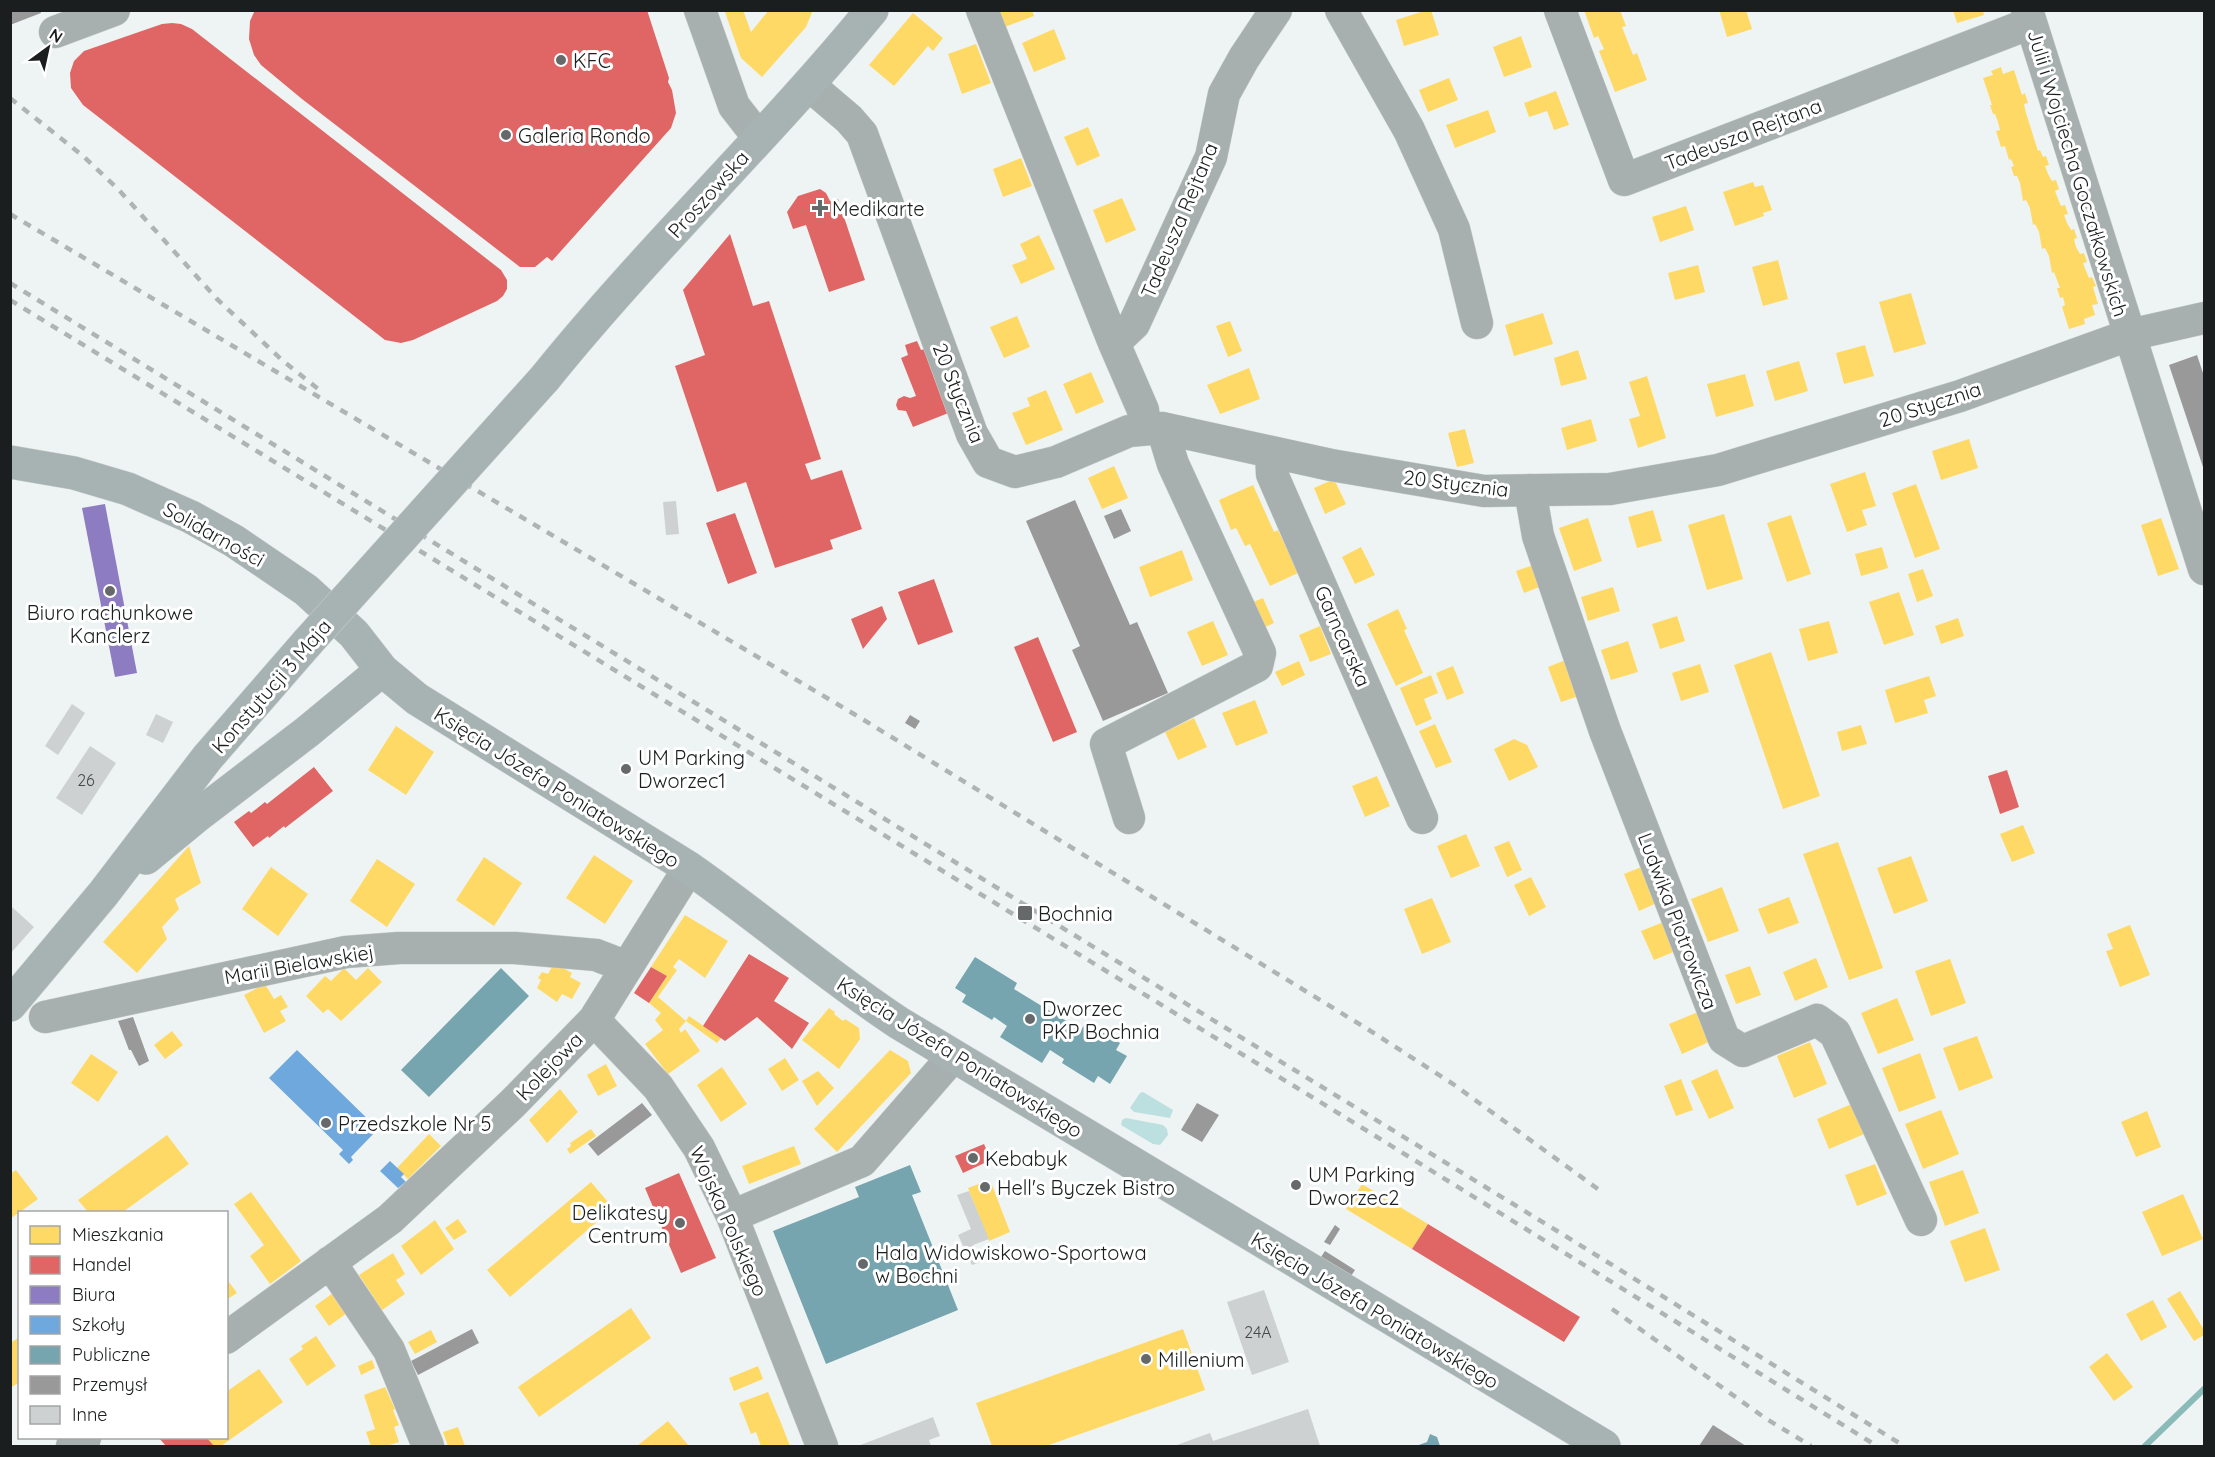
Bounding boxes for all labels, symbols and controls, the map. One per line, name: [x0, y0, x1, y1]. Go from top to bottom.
north arrow: [18, 18, 78, 78]
text: N: [46, 24, 67, 47]
street label: Julii i Wojciecha Goczałkowskich: [2022, 26, 2134, 320]
place label: KFC: [573, 48, 611, 73]
marker: KFC: [554, 53, 568, 67]
street label: Tadeusza Rejtana: [1661, 93, 1825, 175]
place label: Galeria Rondo: [518, 123, 651, 148]
marker: Galeria Rondo: [499, 128, 513, 142]
street label: Tadeusza Rejtana: [1135, 139, 1223, 301]
street label: Proszowska: [662, 145, 754, 243]
place label: Medikarte: [832, 196, 925, 221]
marker: Medikarte: [813, 201, 827, 215]
street label: 20 Stycznia: [928, 339, 990, 447]
street label: 20 Stycznia: [1876, 376, 1984, 432]
street label: 20 Stycznia: [1402, 464, 1510, 502]
street label: Solidarności: [159, 496, 269, 572]
street label: Garncarska: [1310, 582, 1376, 690]
marker: Biuro rachunkowe Kanclerz: [103, 584, 117, 598]
place label: Biuro rachunkowe Kanclerz: [27, 600, 193, 648]
street label: Konstytucji 3 Maja: [206, 614, 336, 758]
street label: Księcia Józefa Poniatowskiego: [430, 701, 684, 873]
place label: UM Parking Dworzec1: [638, 745, 745, 793]
marker: UM Parking Dworzec1: [619, 762, 633, 776]
house number: 26: [77, 770, 95, 790]
street label: Ludwika Piotrowicza: [1633, 829, 1723, 1013]
place label: Bochnia: [1038, 901, 1113, 926]
marker: Bochnia: [1016, 904, 1034, 922]
street label: Marii Bielawskiej: [222, 939, 376, 989]
street label: Księcia Józefa Poniatowskiego: [833, 971, 1087, 1143]
place label: Dworzec PKP Bochnia: [1042, 996, 1160, 1044]
marker: Dworzec PKP Bochnia: [1023, 1012, 1037, 1026]
street label: Kolejowa: [510, 1027, 588, 1105]
place label: Przedszkole Nr 5: [338, 1111, 492, 1136]
marker: Przedszkole Nr 5: [319, 1116, 333, 1130]
street label: Wojska Polskiego: [685, 1142, 773, 1300]
place label: Kebabyk: [985, 1146, 1068, 1171]
marker: Kebabyk: [966, 1151, 980, 1165]
place label: UM Parking Dworzec2: [1308, 1162, 1415, 1210]
place label: Hell's Byczek Bistro: [997, 1175, 1175, 1200]
marker: UM Parking Dworzec2: [1289, 1178, 1303, 1192]
marker: Hell's Byczek Bistro: [978, 1180, 992, 1194]
place label: Delikatesy Centrum: [572, 1200, 668, 1248]
legend: [18, 1211, 228, 1439]
marker: Delikatesy Centrum: [673, 1216, 687, 1230]
text: Mieszkania: [72, 1223, 164, 1246]
street label: Księcia Józefa Poniatowskiego: [1247, 1226, 1503, 1394]
place label: Hala Widowiskowo-Sportowa w Bochni: [875, 1240, 1147, 1288]
text: Handel: [72, 1253, 132, 1276]
marker: Hala Widowiskowo-Sportowa w Bochni: [856, 1257, 870, 1271]
text: Biura: [72, 1283, 115, 1306]
text: Szkoły: [72, 1313, 125, 1336]
house number: 24A: [1244, 1322, 1272, 1342]
text: Publiczne: [72, 1343, 150, 1366]
place label: Millenium: [1158, 1347, 1245, 1372]
marker: Millenium: [1139, 1352, 1153, 1366]
text: Przemysł: [72, 1373, 148, 1396]
text: Inne: [72, 1403, 107, 1426]

